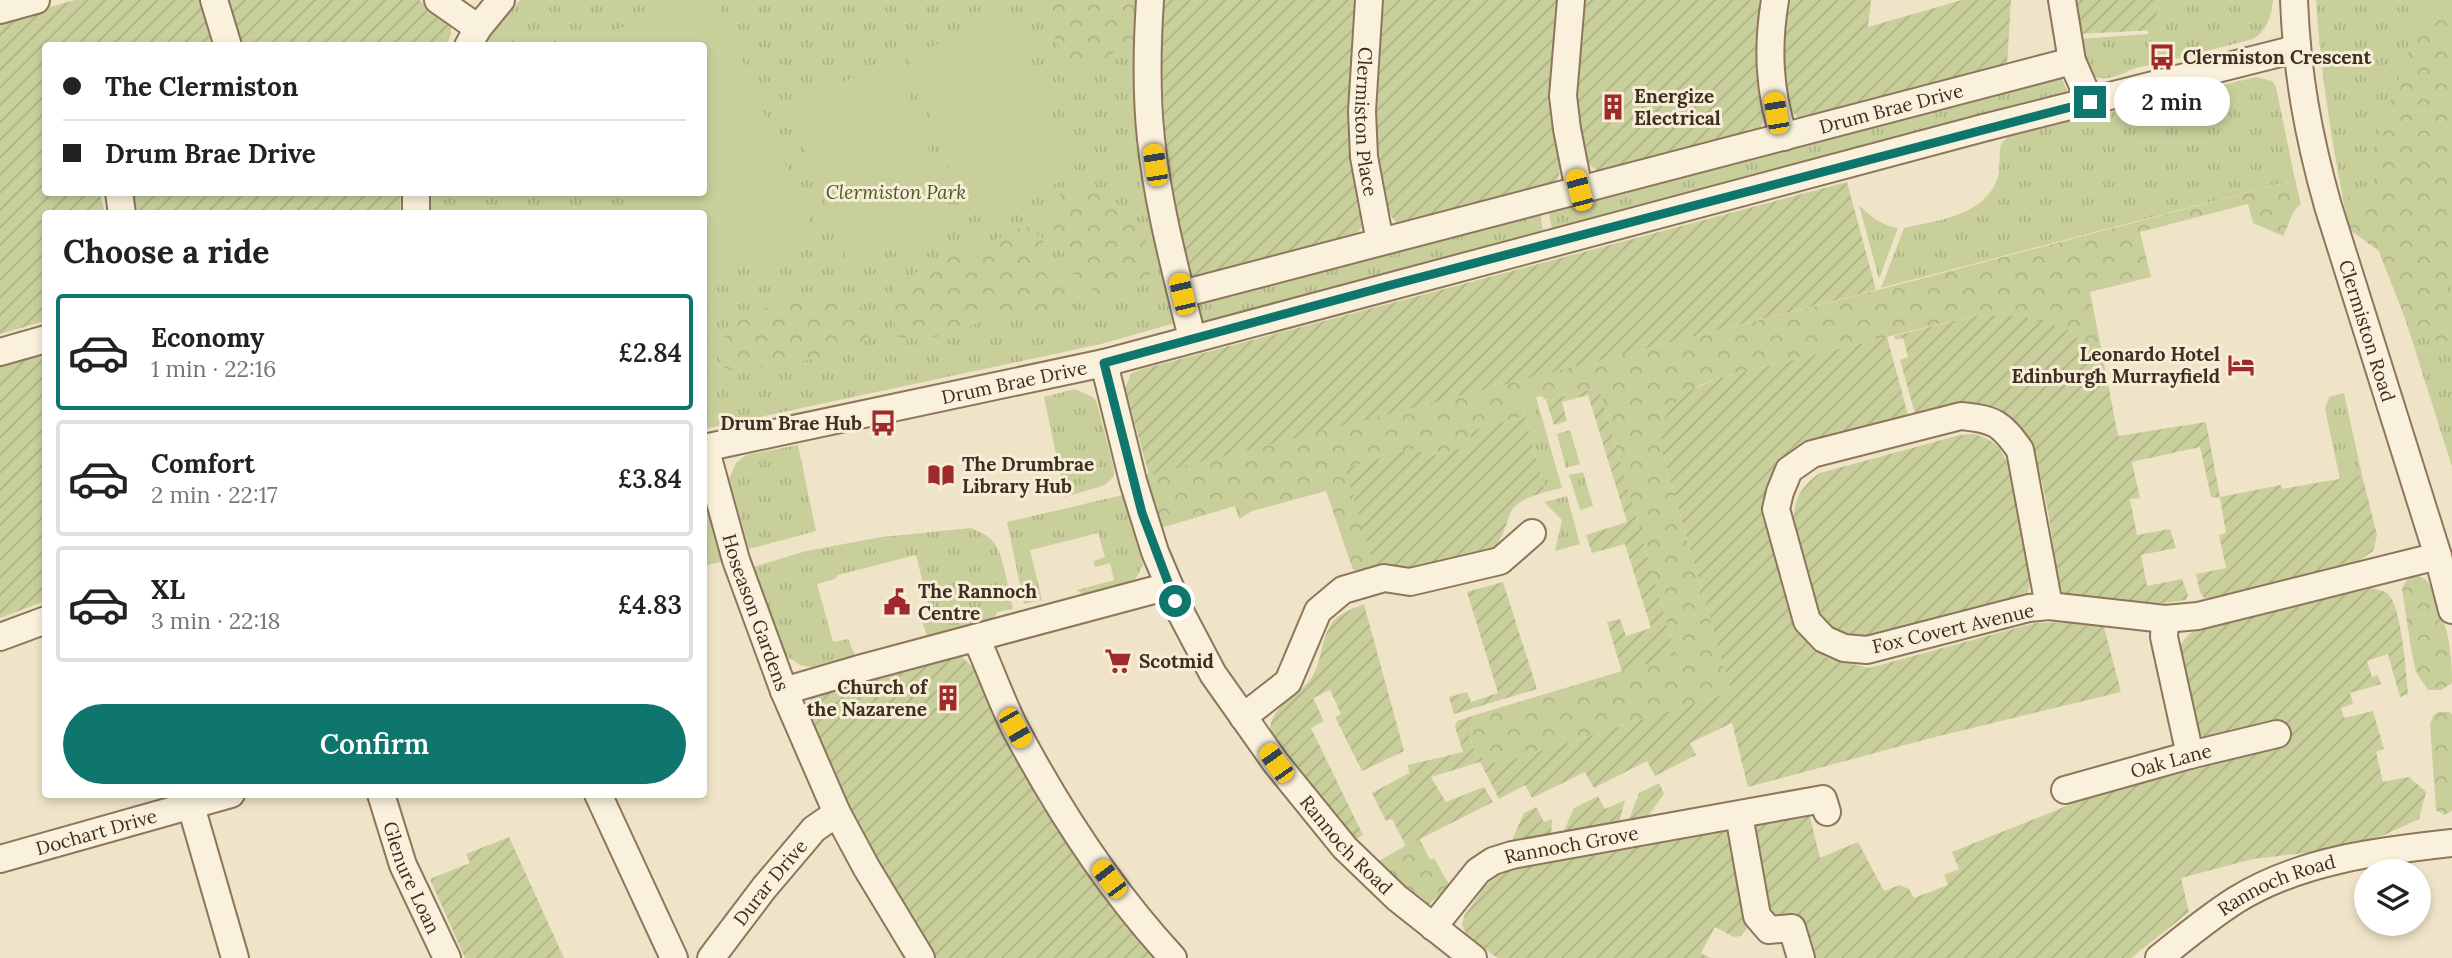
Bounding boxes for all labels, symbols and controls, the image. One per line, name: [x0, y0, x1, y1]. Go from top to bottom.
bus stop icon: Clermiston Crescent: [2147, 42, 2177, 72]
place label: Clermiston Crescent: [2183, 45, 2373, 69]
street label: Clermiston Place: [1350, 46, 1383, 198]
text: The Clermiston: [105, 70, 298, 103]
street label: Drum Brae Drive: [1816, 78, 1966, 139]
callout: 2 min: [2114, 78, 2230, 126]
place label: Energize Electrical: [1634, 84, 1721, 130]
route end: [2074, 86, 2106, 118]
text: 2 min: [2142, 87, 2202, 116]
car: [1763, 90, 1790, 136]
building icon: Energize Electrical: [1598, 92, 1628, 122]
text: Drum Brae Drive: [105, 137, 316, 170]
car: [1142, 143, 1169, 187]
car: [1564, 167, 1595, 213]
park label: Clermiston Park: [826, 180, 966, 204]
text: Choose a ride: [63, 231, 270, 272]
street label: Clermiston Road: [2334, 257, 2401, 405]
car: [1168, 271, 1197, 317]
icon: car: [67, 321, 130, 384]
text: Economy: [151, 321, 264, 354]
text: £2.84: [618, 336, 682, 369]
place label: Leonardo Hotel Edinburgh Murrayfield: [2011, 342, 2220, 388]
hotel icon: Leonardo Hotel Edinburgh Murrayfield: [2226, 350, 2256, 380]
text: 1 min · 22:16: [151, 354, 276, 383]
street label: Drum Brae Drive: [939, 355, 1089, 409]
bus stop icon: Drum Brae Hub: [868, 408, 898, 438]
place label: Drum Brae Hub: [720, 411, 862, 435]
icon: car: [67, 447, 130, 510]
text: Comfort: [151, 447, 255, 480]
place label: The Drumbrae Library Hub: [962, 452, 1094, 498]
library icon: The Drumbrae Library Hub: [926, 460, 956, 490]
text: £3.84: [618, 462, 682, 495]
text: 2 min · 22:17: [151, 480, 278, 509]
street label: Hoseason Gardens: [717, 531, 795, 694]
icon: car: [67, 573, 130, 636]
text: XL: [151, 573, 185, 606]
place label: The Rannoch Centre: [918, 579, 1037, 625]
route start: [1159, 585, 1191, 617]
public building icon: The Rannoch Centre: [882, 587, 912, 617]
text: £4.83: [618, 588, 682, 621]
street label: Fox Covert Avenue: [1870, 598, 2036, 658]
text: 3 min · 22:18: [151, 606, 280, 635]
supermarket icon: Scotmid: [1103, 646, 1133, 676]
place label: Scotmid: [1139, 649, 1214, 673]
place label: Church of the Nazarene: [807, 675, 929, 721]
building icon: Church of the Nazarene: [933, 683, 963, 713]
button: Confirm: [63, 704, 686, 784]
car: [996, 705, 1035, 751]
street label: Oak Lane: [2128, 738, 2214, 783]
car: [1256, 740, 1297, 786]
street label: Rannoch Road: [1295, 790, 1398, 899]
street label: Dochart Drive: [33, 803, 160, 860]
street label: Glenure Loan: [378, 818, 446, 938]
street label: Rannoch Grove: [1501, 820, 1640, 869]
street label: Durar Drive: [728, 834, 812, 930]
street label: Rannoch Road: [2213, 849, 2338, 921]
car: [1088, 856, 1131, 902]
map controls: [2354, 859, 2431, 936]
button: layers: [2354, 859, 2431, 936]

